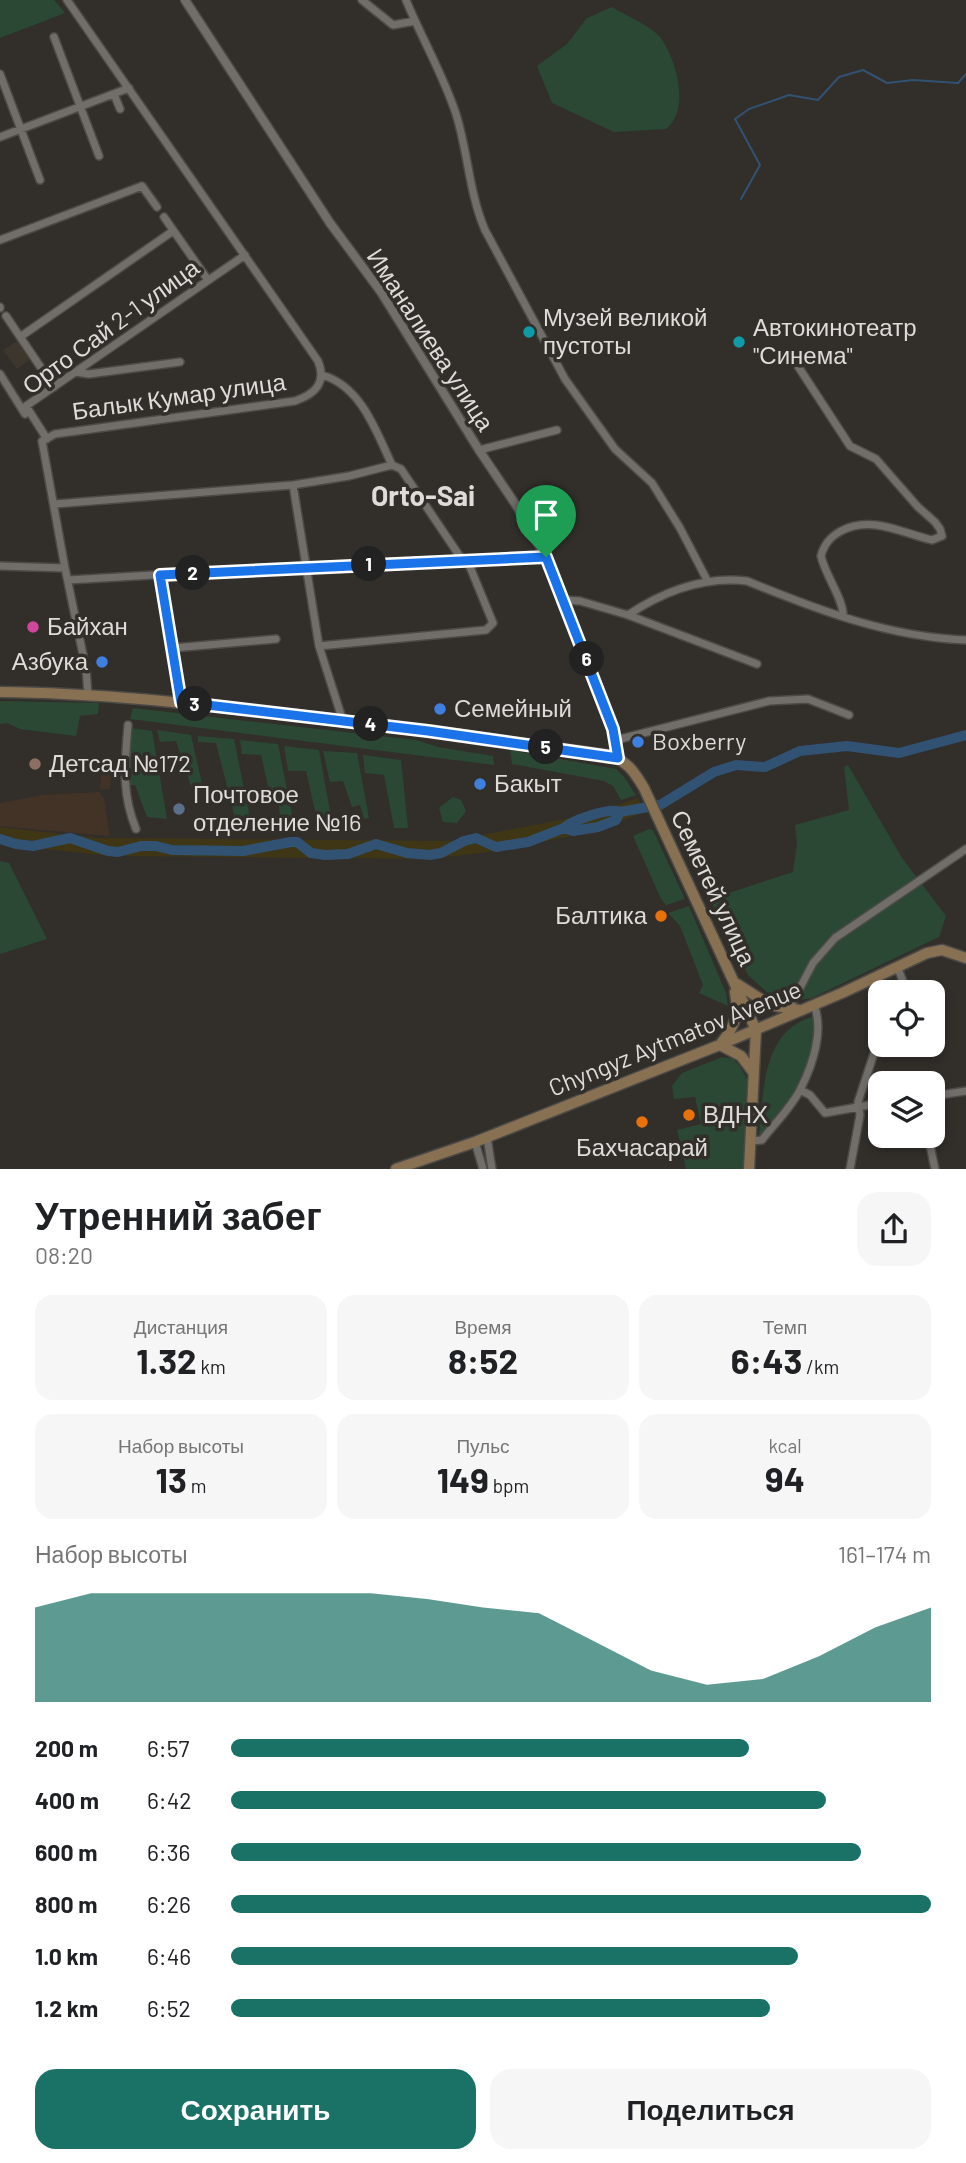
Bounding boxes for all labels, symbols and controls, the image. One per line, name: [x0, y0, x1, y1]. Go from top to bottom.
street label: Иманалиева улица: [362, 243, 501, 436]
street label: Орто Сай 2-1 улица: [16, 252, 205, 400]
place label: Музей великой пустоты: [543, 302, 708, 359]
place label: Автокинотеатр "Синема": [753, 312, 917, 369]
marker: Музей великой пустоты: [521, 324, 537, 340]
marker: Автокинотеатр "Синема": [731, 334, 747, 350]
street label: Балык Кумар улица: [70, 366, 288, 425]
district label: Orto-Sai: [371, 478, 475, 512]
pin: [516, 485, 576, 557]
icon: arrive: [527, 496, 565, 534]
pin: 1: [352, 546, 386, 582]
text: 1: [365, 552, 372, 575]
pin: 2: [176, 556, 210, 590]
text: 2: [187, 561, 198, 584]
place label: Байхан: [47, 611, 128, 640]
marker: Байхан: [25, 619, 41, 635]
pin: 6: [570, 642, 604, 676]
place label: Азбука: [12, 646, 89, 675]
text: 6: [581, 647, 592, 670]
marker: Азбука: [94, 654, 110, 670]
pin: 3: [178, 686, 212, 722]
text: 3: [189, 692, 200, 715]
place label: Семейный: [454, 693, 572, 722]
marker: Семейный: [432, 701, 448, 717]
pin: 4: [354, 706, 388, 742]
text: 4: [365, 712, 376, 735]
place label: Boxberry: [652, 726, 746, 755]
pin: 5: [528, 730, 564, 764]
marker: Boxberry: [630, 734, 646, 750]
text: 5: [540, 735, 551, 758]
place label: Детсад №172: [49, 748, 191, 777]
marker: Детсад №172: [27, 756, 43, 772]
place label: Бакыт: [494, 768, 562, 797]
marker: Бакыт: [472, 776, 488, 792]
place label: Почтовое отделение №16: [193, 779, 361, 836]
marker: Почтовое отделение №16: [171, 801, 187, 817]
street label: Семетей улица: [666, 805, 763, 970]
place label: Балтика: [555, 900, 648, 929]
marker: Балтика: [653, 908, 669, 924]
street label: Chyngyz Aytmatov Avenue: [544, 974, 805, 1102]
map controls: [868, 980, 945, 1148]
button: locate: [868, 980, 945, 1057]
button: layers: [868, 1071, 945, 1148]
place label: ВДНХ: [703, 1099, 768, 1128]
marker: ВДНХ: [681, 1107, 697, 1123]
marker: Бахчасарай: [634, 1114, 650, 1130]
place label: Бахчасарай: [576, 1132, 708, 1161]
text: Утренний забег: [35, 1192, 322, 1238]
button: share: [857, 1192, 931, 1266]
text: 08:20: [35, 1241, 93, 1269]
text: Дистанция: [134, 1315, 228, 1338]
text: Время: [454, 1315, 512, 1338]
text: Темп: [763, 1315, 807, 1338]
text: 1.32: [136, 1339, 197, 1381]
text: 8:52: [448, 1339, 518, 1381]
text: 6:43: [731, 1339, 802, 1381]
text: km: [197, 1355, 226, 1378]
text: /km: [802, 1355, 839, 1378]
text: Набор высоты: [118, 1434, 244, 1457]
text: Пульс: [456, 1434, 510, 1457]
text: kcal: [768, 1434, 802, 1457]
text: 94: [765, 1457, 805, 1499]
text: 13: [156, 1458, 187, 1500]
text: 149: [437, 1458, 489, 1500]
text: m: [187, 1474, 206, 1497]
text: bpm: [489, 1474, 529, 1497]
text: Набор высоты: [35, 1540, 188, 1568]
text: 161–174 m: [838, 1540, 931, 1568]
text: 200 m: [35, 1734, 98, 1762]
text: 6:57: [147, 1734, 189, 1762]
text: 400 m: [35, 1786, 99, 1814]
text: 6:42: [147, 1786, 192, 1814]
text: 600 m: [35, 1838, 97, 1866]
text: 6:36: [147, 1838, 190, 1866]
text: 800 m: [35, 1890, 97, 1918]
text: 6:26: [147, 1890, 191, 1918]
text: 1.0 km: [35, 1942, 98, 1970]
text: 6:46: [147, 1942, 191, 1970]
text: 1.2 km: [35, 1994, 98, 2022]
text: 6:52: [147, 1994, 191, 2022]
button: Сохранить: [35, 2069, 476, 2149]
button: Поделиться: [490, 2069, 931, 2149]

